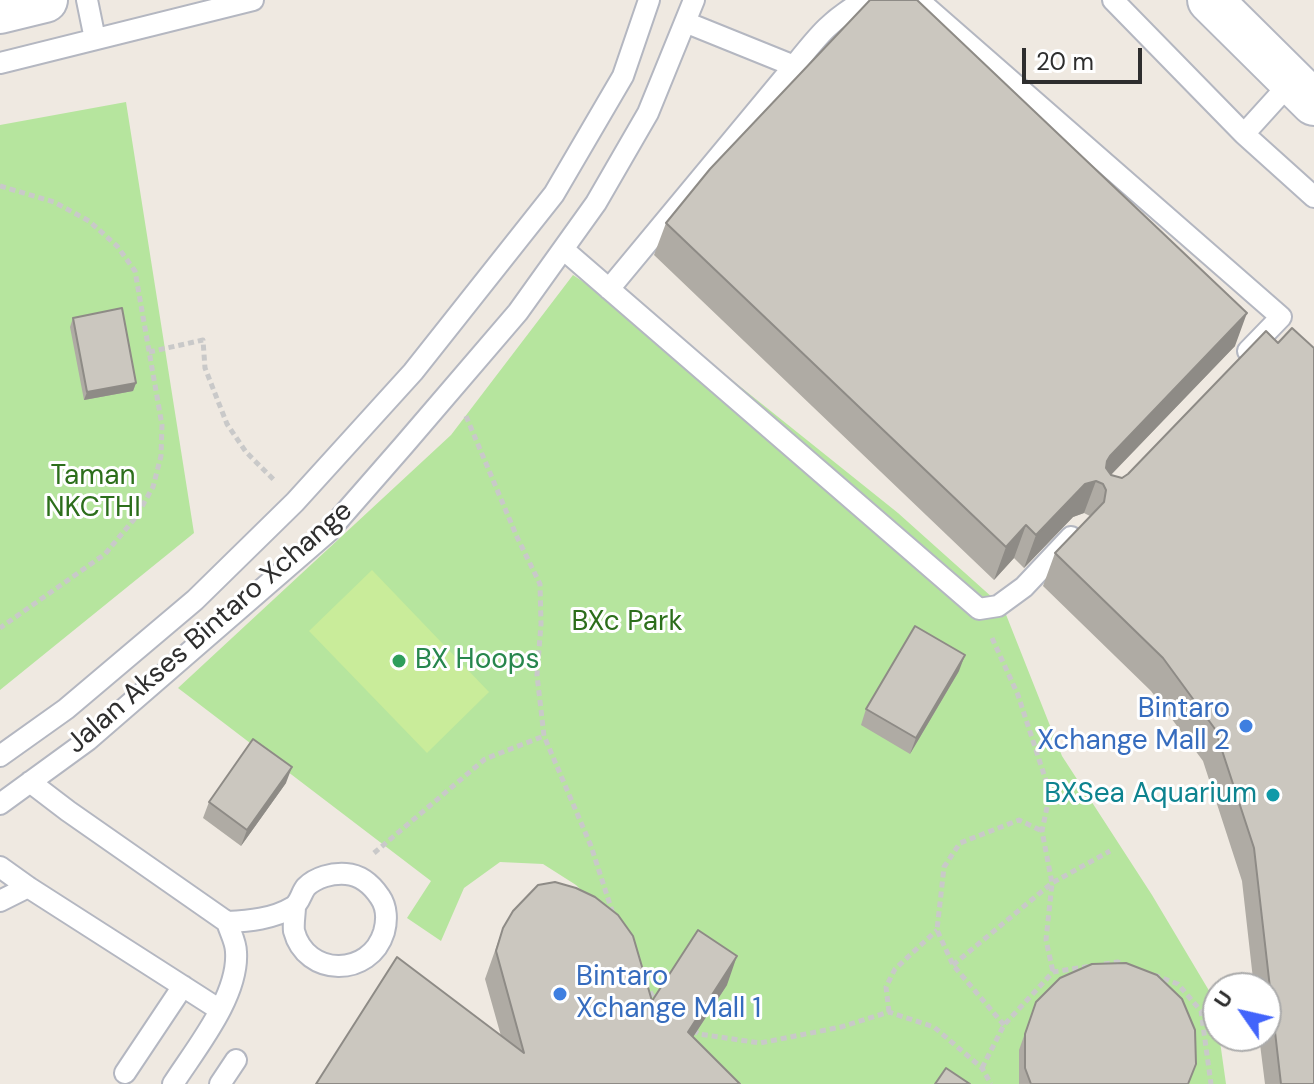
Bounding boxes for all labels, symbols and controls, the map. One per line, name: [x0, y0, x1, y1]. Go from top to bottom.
scale bar: [1026, 32, 1146, 82]
text: 20 m: [1036, 46, 1094, 77]
park label: Taman NKCTHI: [45, 460, 141, 526]
street label: Jalan Akses Bintaro Xchange: [60, 495, 360, 761]
park label: BXc Park: [571, 606, 683, 640]
place label: BX Hoops: [415, 644, 539, 678]
marker: BX Hoops: [390, 652, 408, 670]
place label: Bintaro Xchange Mall 2: [1037, 693, 1230, 759]
marker: Bintaro Xchange Mall 2: [1237, 717, 1255, 735]
place label: BXSea Aquarium: [1044, 778, 1257, 812]
marker: BXSea Aquarium: [1264, 786, 1282, 804]
place label: Bintaro Xchange Mall 1: [576, 961, 761, 1027]
north arrow: [1202, 972, 1282, 1052]
marker: Bintaro Xchange Mall 1: [551, 985, 569, 1003]
text: U: [1207, 985, 1240, 1014]

